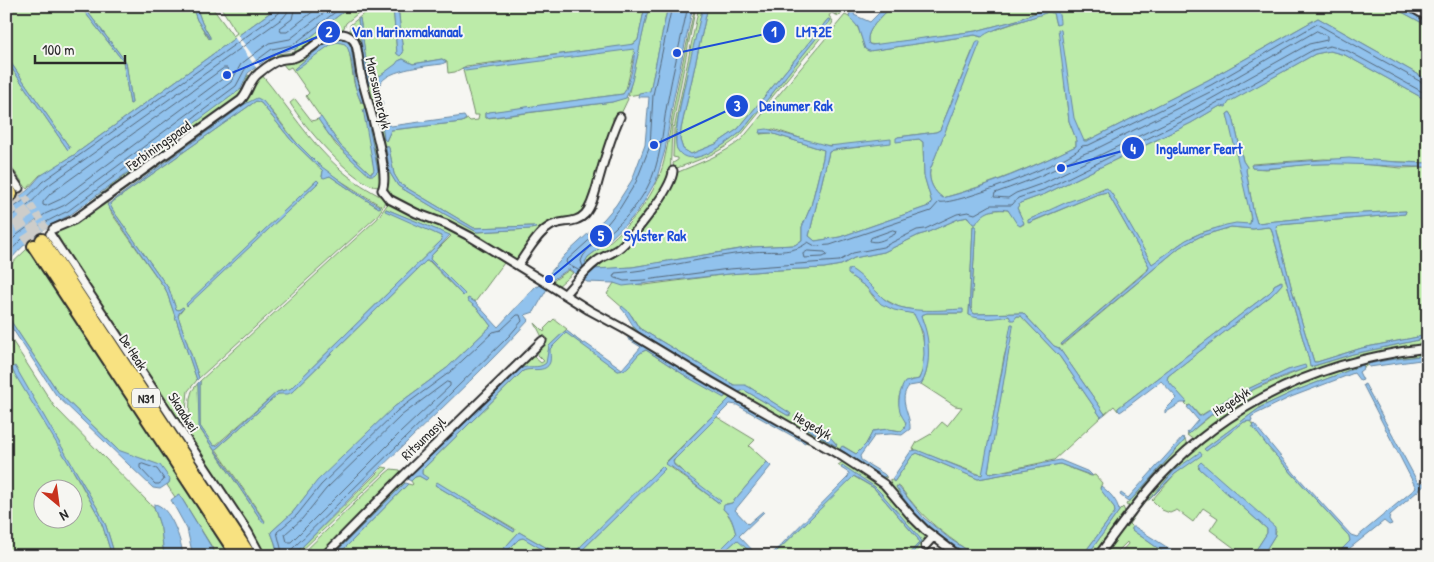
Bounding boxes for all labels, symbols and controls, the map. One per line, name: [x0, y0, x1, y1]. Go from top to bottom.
callout: Van Harinxmakanaal: [317, 17, 473, 47]
callout: LM72E: [761, 17, 842, 47]
text: 2: [325, 21, 333, 42]
text: Van Harinxmakanaal: [352, 21, 463, 42]
text: 1: [771, 21, 777, 42]
text: LM72E: [796, 21, 832, 42]
scale bar: [35, 32, 125, 64]
text: 100 m: [42, 39, 75, 60]
street label: Marssumerdyk: [361, 55, 397, 131]
callout: Deinumer Rak: [724, 91, 843, 121]
text: 3: [734, 95, 741, 116]
text: Deinumer Rak: [759, 95, 834, 116]
street label: Ferbiningspaad: [121, 115, 195, 176]
callout: Ingelumer Feart: [1120, 133, 1252, 163]
text: 4: [1130, 138, 1136, 159]
text: Ingelumer Feart: [1156, 138, 1243, 160]
callout: Sylster Rak: [589, 221, 696, 251]
text: 5: [598, 225, 605, 246]
text: Sylster Rak: [624, 225, 687, 247]
street label: De Heak: [115, 331, 153, 374]
street label: Hegedyk: [1209, 382, 1254, 421]
road number: N31: [132, 388, 160, 408]
street label: Skaadwei: [164, 388, 204, 436]
street label: Hegedyk: [790, 406, 836, 444]
street label: Ritsumasyl: [396, 412, 450, 465]
north arrow: [32, 480, 82, 530]
text: N: [56, 506, 72, 526]

